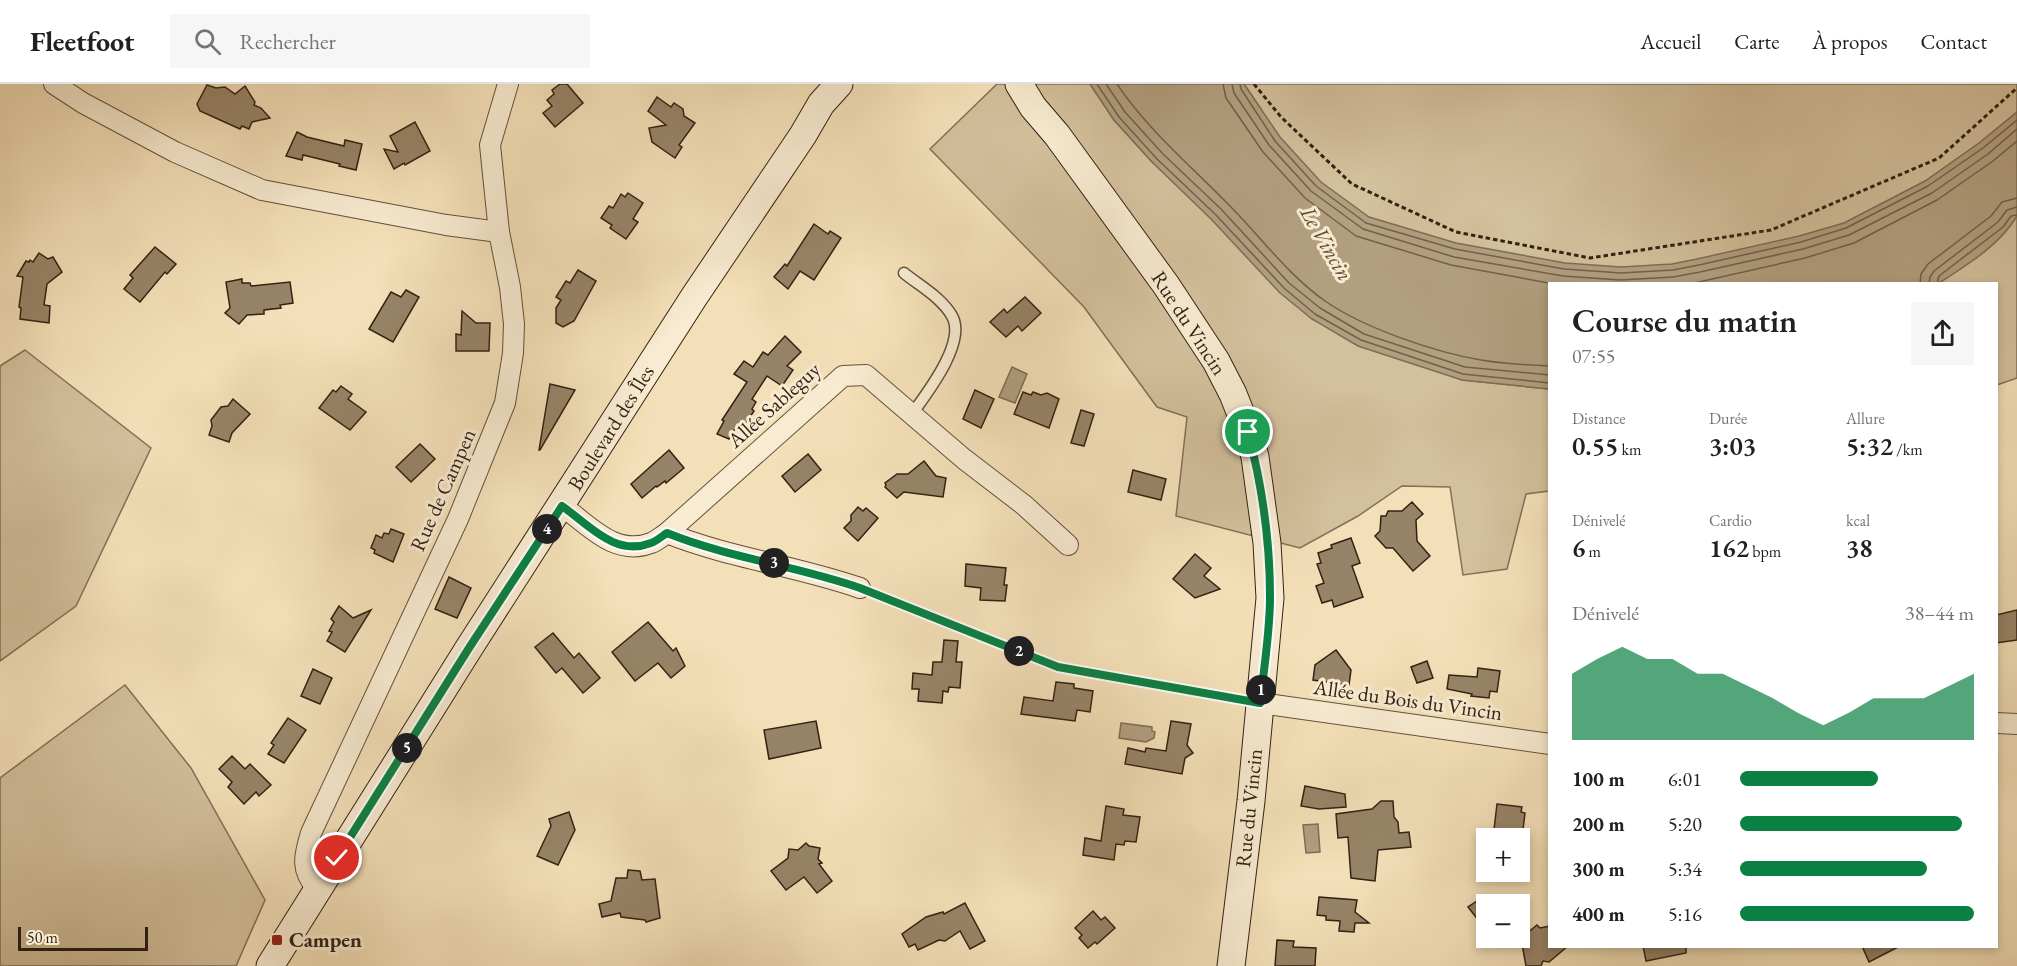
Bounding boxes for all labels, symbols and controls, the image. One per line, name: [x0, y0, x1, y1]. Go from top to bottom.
search box: [170, 14, 590, 68]
text: Fleetfoot: [30, 23, 134, 59]
icon: search: [191, 25, 224, 58]
text: Rechercher: [239, 27, 336, 56]
text: Accueil: [1641, 28, 1701, 55]
text: Carte: [1734, 28, 1779, 55]
text: À propos: [1812, 28, 1887, 55]
text: Contact: [1920, 28, 1987, 55]
water label: Le Vincin: [1293, 200, 1360, 286]
street label: Rue du Vincin: [1146, 265, 1233, 380]
text: Course du matin: [1572, 299, 1797, 342]
button: share: [1911, 302, 1974, 365]
text: 07:55: [1572, 343, 1615, 369]
street label: Allée Sableguy: [721, 355, 826, 454]
street label: Boulevard des Îles: [561, 360, 660, 496]
pin: [1222, 406, 1273, 457]
text: Distance: [1572, 408, 1625, 429]
text: Durée: [1709, 408, 1747, 429]
text: Allure: [1846, 408, 1885, 429]
icon: arrive: [1231, 415, 1264, 448]
street label: Rue de Campen: [404, 424, 482, 555]
text: 0.55: [1572, 429, 1618, 463]
text: 3:03: [1709, 429, 1756, 463]
text: 5:32: [1846, 429, 1893, 463]
text: km: [1618, 439, 1641, 460]
text: /km: [1893, 439, 1923, 460]
text: Dénivelé: [1572, 510, 1626, 531]
text: Cardio: [1709, 510, 1752, 531]
text: kcal: [1846, 510, 1870, 531]
pin: 4: [532, 514, 562, 544]
text: 4: [543, 518, 551, 539]
text: 6: [1572, 531, 1585, 565]
text: 162: [1709, 531, 1749, 565]
text: 38: [1846, 531, 1873, 565]
text: m: [1585, 541, 1601, 562]
text: bpm: [1749, 541, 1781, 562]
pin: 3: [759, 548, 789, 578]
text: 3: [770, 552, 778, 573]
text: Dénivelé: [1572, 600, 1639, 626]
text: 38–44 m: [1905, 600, 1974, 626]
pin: 2: [1004, 636, 1034, 666]
text: 2: [1015, 640, 1023, 661]
street label: Allée du Bois du Vincin: [1311, 673, 1504, 726]
pin: 1: [1246, 675, 1276, 705]
text: 1: [1257, 679, 1265, 700]
pin: 5: [392, 733, 422, 763]
text: 5: [403, 737, 411, 758]
street label: Rue du Vincin: [1229, 747, 1268, 869]
text: 100 m: [1572, 766, 1625, 792]
text: 6:01: [1668, 766, 1702, 792]
text: 200 m: [1572, 811, 1625, 837]
text: 5:20: [1668, 811, 1702, 837]
map controls: [1476, 828, 1530, 948]
button: +: [1476, 828, 1530, 882]
pin: [311, 832, 362, 883]
icon: check: [320, 841, 353, 874]
text: 300 m: [1572, 856, 1625, 882]
text: 5:34: [1668, 856, 1702, 882]
button: −: [1476, 894, 1530, 948]
text: 400 m: [1572, 901, 1625, 927]
text: 5:16: [1668, 901, 1702, 927]
scale bar: [18, 924, 148, 952]
place label: Campen: [289, 926, 362, 953]
text: 50 m: [27, 927, 58, 948]
marker: Campen: [270, 933, 284, 947]

